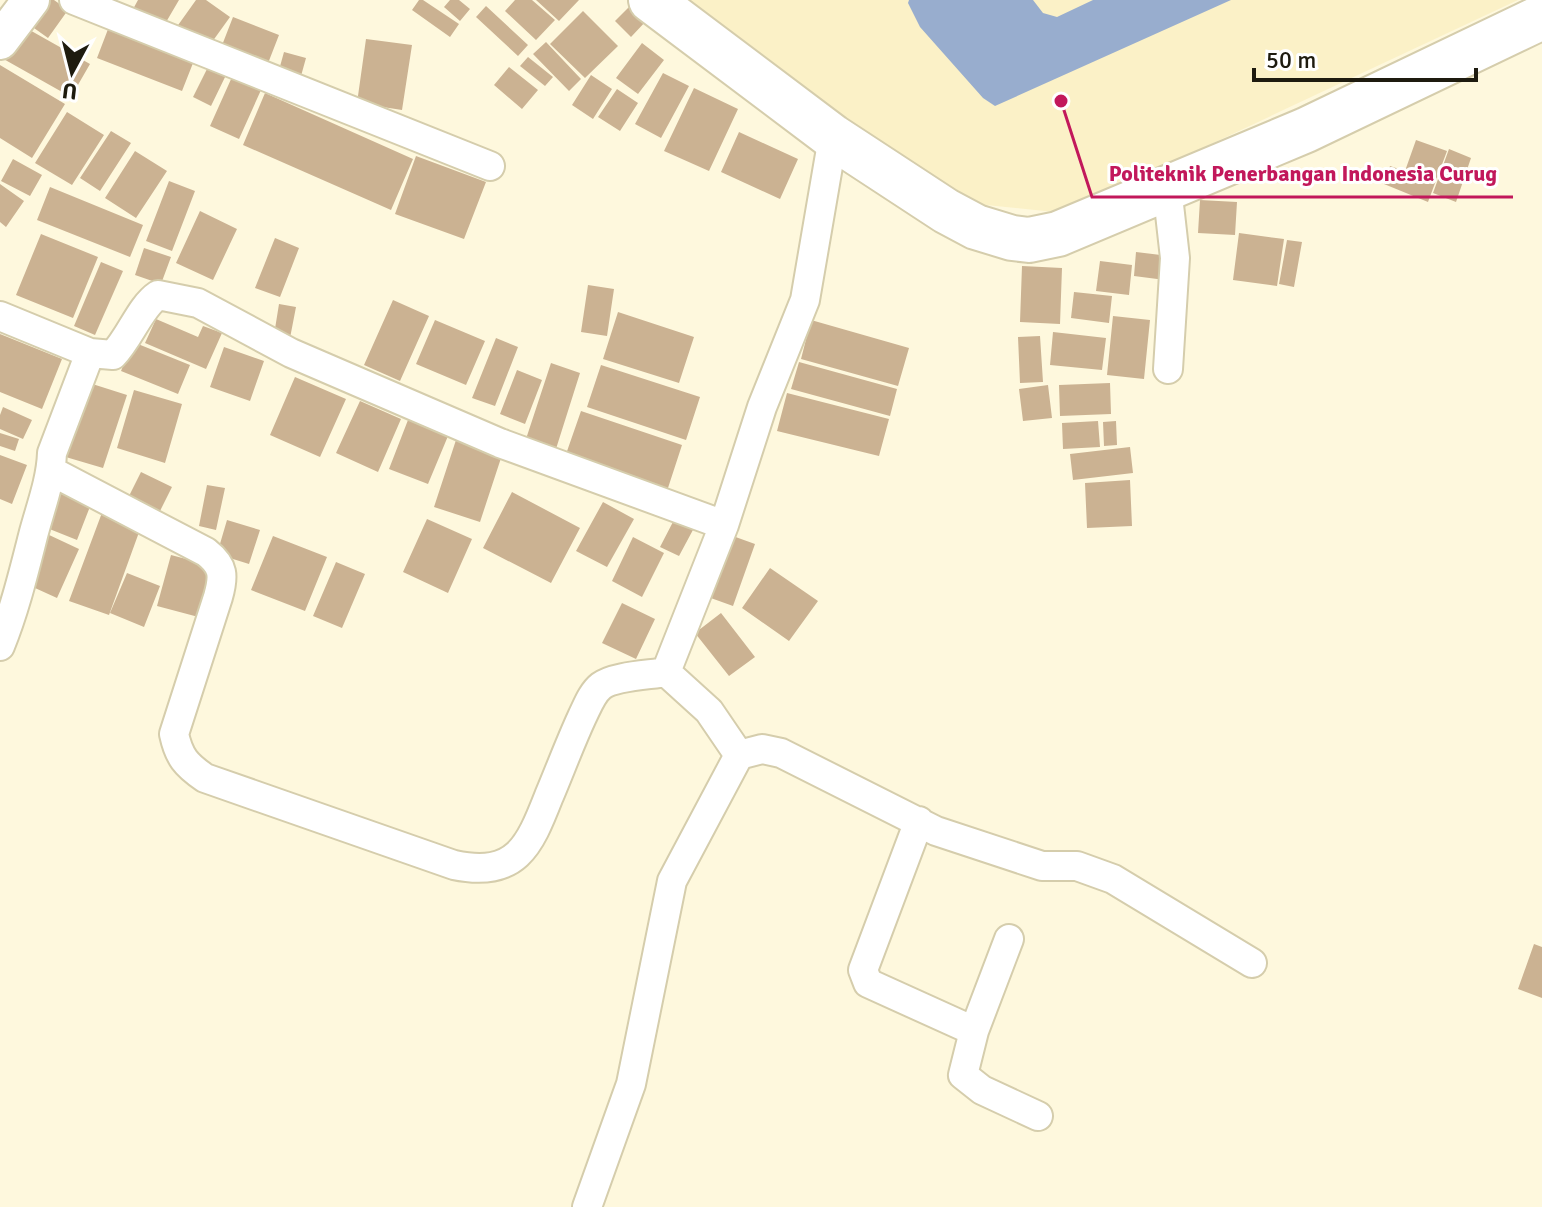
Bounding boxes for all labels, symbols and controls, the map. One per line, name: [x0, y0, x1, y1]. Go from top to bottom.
north arrow: [32, 32, 112, 112]
scale bar: [1254, 32, 1476, 82]
text: 50 m: [1266, 45, 1316, 75]
text: U: [61, 77, 79, 106]
callout: Politeknik Penerbangan Indonesia Curug: [1092, 151, 1513, 197]
text: Politeknik Penerbangan Indonesia Curug: [1109, 160, 1497, 187]

